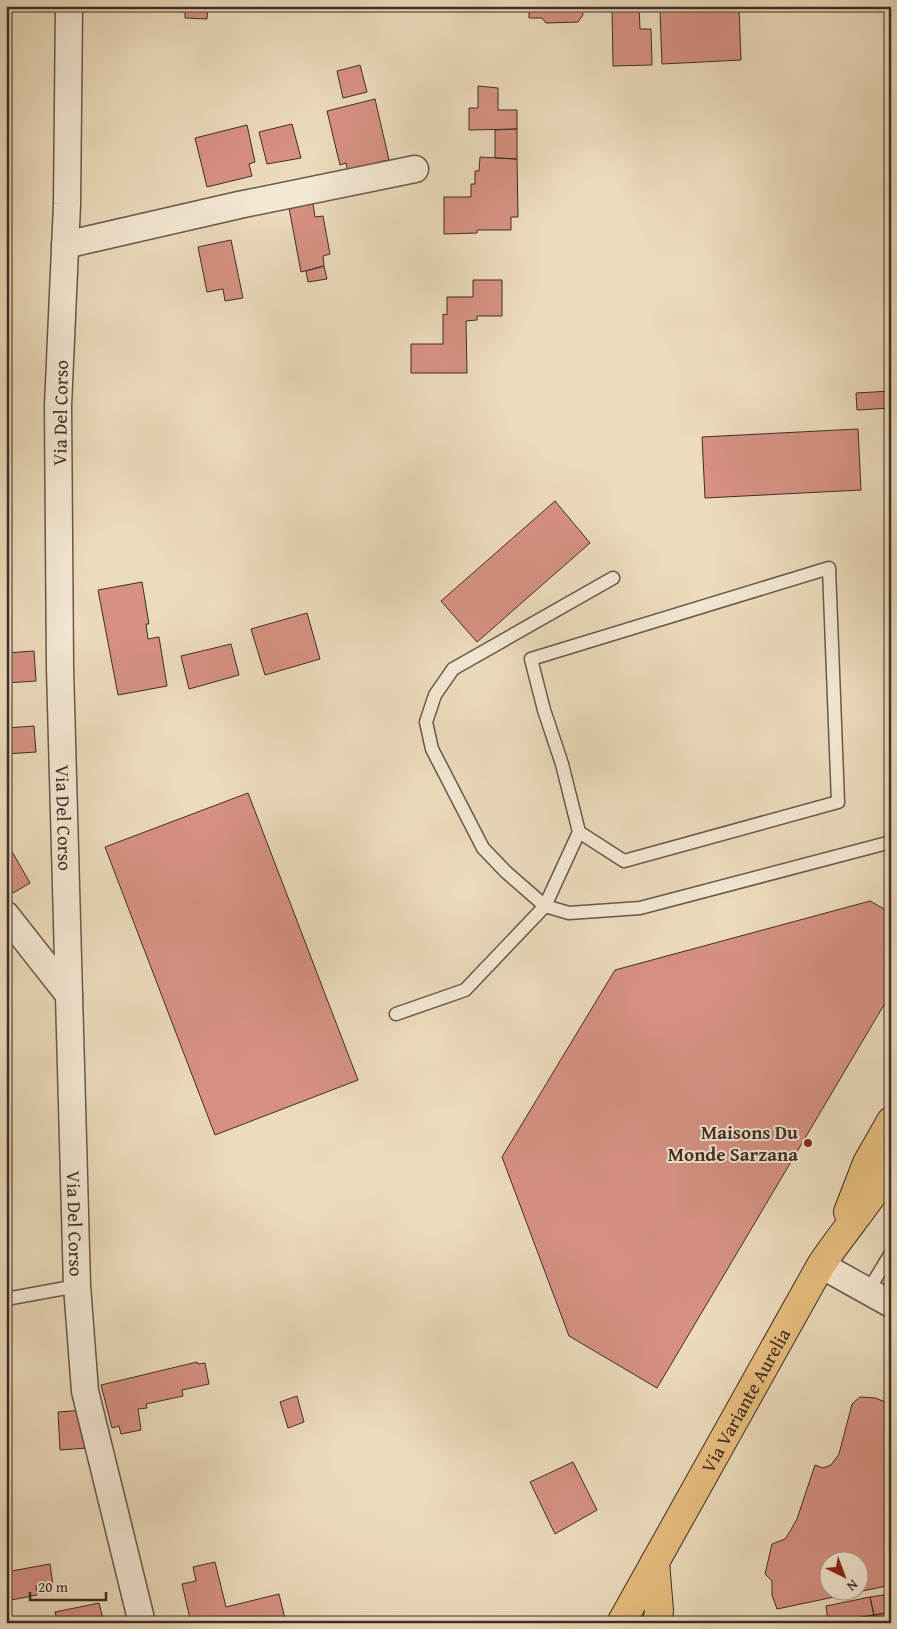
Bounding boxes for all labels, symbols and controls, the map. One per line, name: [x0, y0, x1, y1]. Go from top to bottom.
street label: Via Del Corso: [45, 360, 75, 466]
street label: Via Del Corso: [49, 764, 80, 871]
place label: Maisons Du Monde Sarzana: [668, 1118, 798, 1168]
marker: Maisons Du Monde Sarzana: [802, 1137, 814, 1149]
street label: Via Del Corso: [60, 1170, 91, 1277]
street label: Via Variante Aurelia: [694, 1323, 797, 1478]
north arrow: [820, 1552, 870, 1602]
scale bar: [30, 1569, 106, 1601]
text: N: [842, 1575, 863, 1597]
text: 20 m: [38, 1576, 69, 1597]

